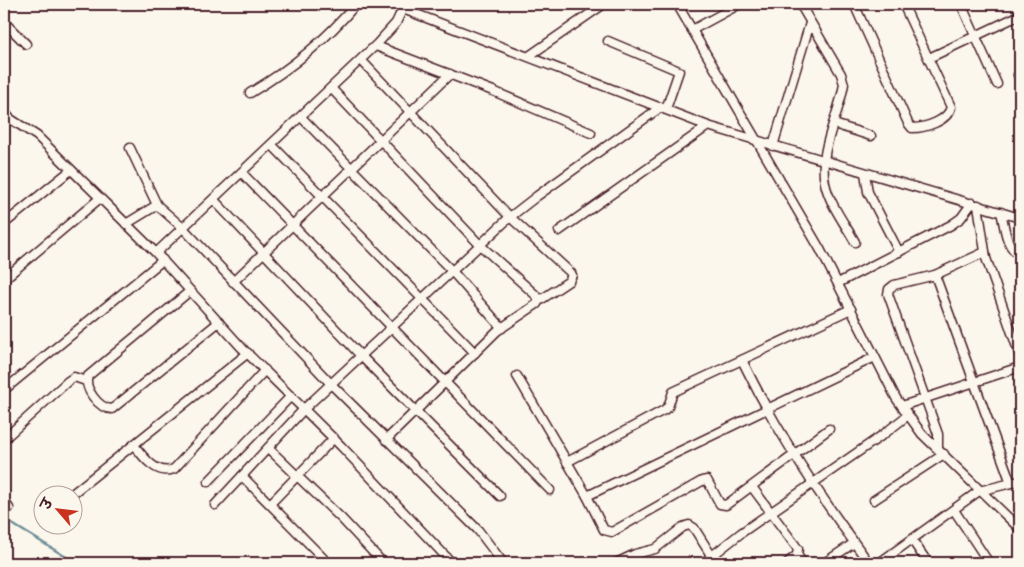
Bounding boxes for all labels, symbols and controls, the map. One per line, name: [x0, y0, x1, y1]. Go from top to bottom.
north arrow: [32, 484, 82, 534]
text: उ: [35, 494, 57, 514]

